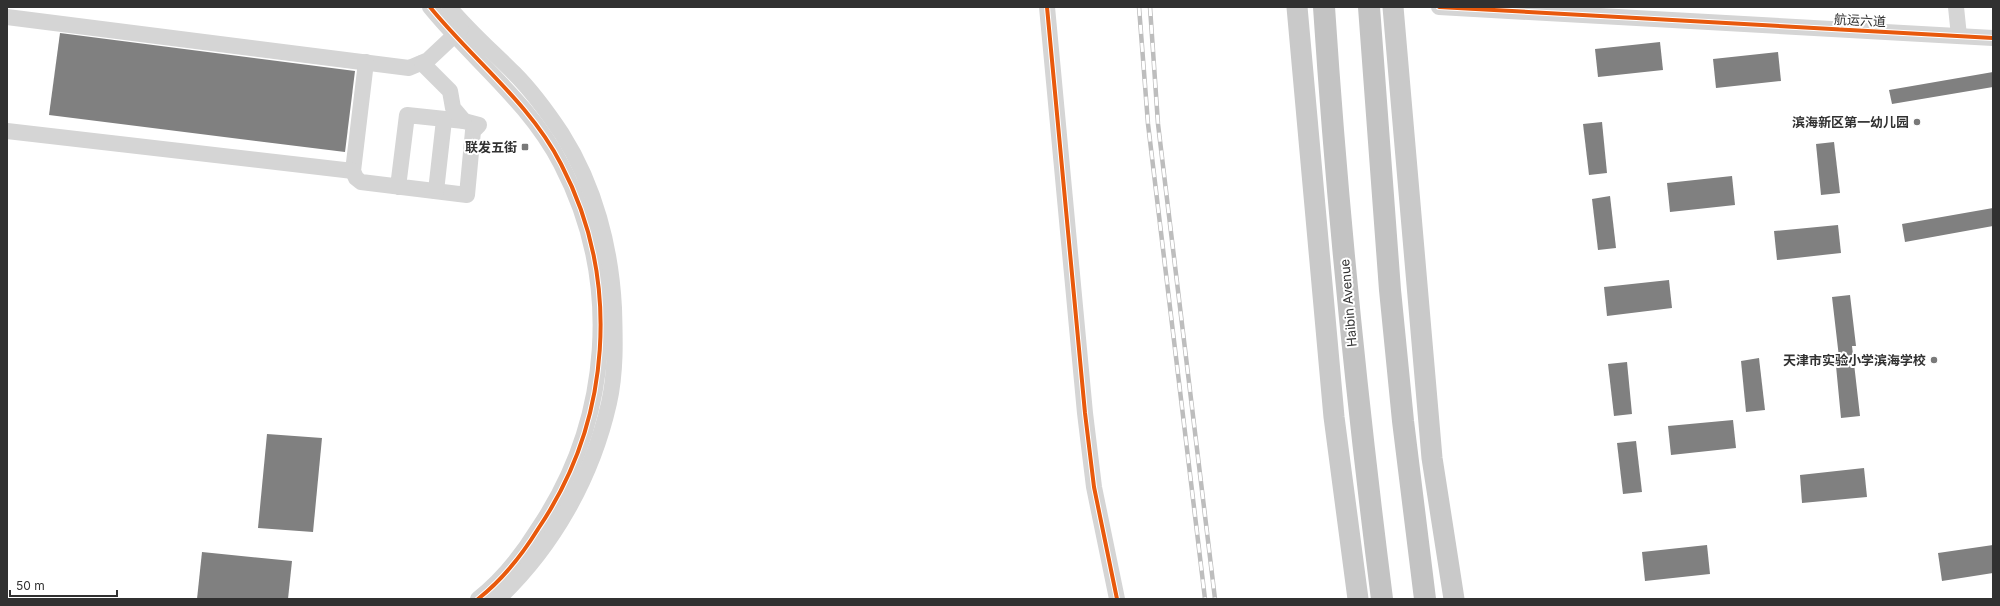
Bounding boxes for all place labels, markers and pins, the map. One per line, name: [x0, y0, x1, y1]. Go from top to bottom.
place label: 滨海新区第一幼儿园: [1792, 114, 1909, 130]
marker: 滨海新区第一幼儿园: [1912, 117, 1922, 127]
place label: 联发五街: [465, 139, 517, 155]
marker: 联发五街: [520, 142, 530, 152]
place label: 天津市实验小学滨海学校: [1783, 352, 1926, 368]
marker: 天津市实验小学滨海学校: [1929, 355, 1939, 365]

